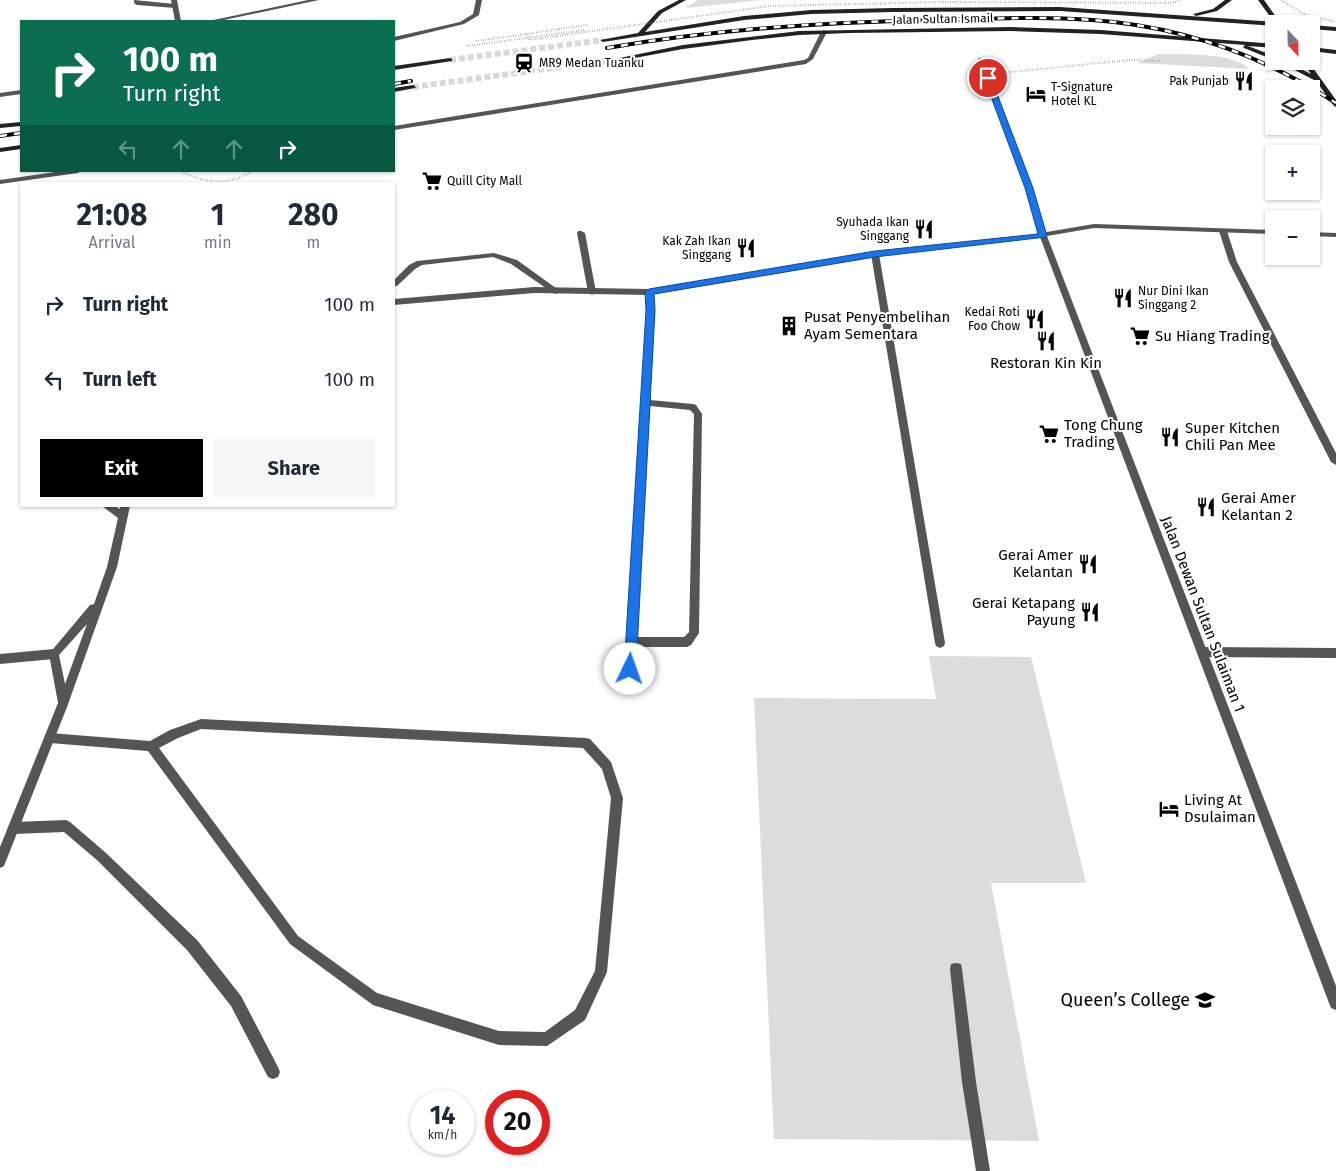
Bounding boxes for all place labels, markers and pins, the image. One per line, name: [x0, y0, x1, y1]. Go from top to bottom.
station icon: MR9 Medan Tuanku: [513, 52, 535, 74]
place label: MR9 Medan Tuanku: [539, 56, 644, 70]
pin: [967, 57, 1009, 99]
restaurant icon: Pak Punjab: [1233, 70, 1255, 92]
place label: Pak Punjab: [1169, 74, 1229, 88]
place label: T-Signature Hotel KL: [1051, 80, 1113, 108]
hotel icon: T-Signature Hotel KL: [1025, 83, 1047, 105]
supermarket icon: Quill City Mall: [421, 170, 443, 192]
place label: Quill City Mall: [447, 174, 523, 188]
place label: Syuhada Ikan Singgang: [836, 215, 910, 243]
restaurant icon: Syuhada Ikan Singgang: [913, 218, 935, 240]
place label: Kak Zah Ikan Singgang: [662, 234, 732, 262]
restaurant icon: Kak Zah Ikan Singgang: [735, 237, 757, 259]
place label: Nur Dini Ikan Singgang 2: [1138, 284, 1209, 312]
restaurant icon: Nur Dini Ikan Singgang 2: [1112, 287, 1134, 309]
place label: Kedai Roti Foo Chow: [964, 305, 1020, 333]
place label: Pusat Penyembelihan Ayam Sementara: [804, 308, 950, 343]
restaurant icon: Kedai Roti Foo Chow: [1024, 308, 1046, 330]
building icon: Pusat Penyembelihan Ayam Sementara: [778, 315, 800, 337]
supermarket icon: Su Hiang Trading: [1129, 325, 1151, 347]
place label: Su Hiang Trading: [1155, 327, 1270, 345]
restaurant icon: Restoran Kin Kin: [1035, 330, 1057, 352]
place label: Restoran Kin Kin: [990, 354, 1102, 372]
place label: Tong Chung Trading: [1064, 416, 1143, 451]
place label: Super Kitchen Chili Pan Mee: [1185, 419, 1280, 454]
supermarket icon: Tong Chung Trading: [1038, 423, 1060, 445]
restaurant icon: Super Kitchen Chili Pan Mee: [1159, 426, 1181, 448]
place label: Gerai Amer Kelantan 2: [1221, 489, 1296, 524]
restaurant icon: Gerai Amer Kelantan 2: [1195, 496, 1217, 518]
place label: Gerai Amer Kelantan: [998, 546, 1073, 581]
restaurant icon: Gerai Amer Kelantan: [1077, 553, 1099, 575]
place label: Gerai Ketapang Payung: [972, 594, 1075, 629]
restaurant icon: Gerai Ketapang Payung: [1079, 601, 1101, 623]
place label: Living At Dsulaiman: [1184, 791, 1256, 826]
hotel icon: Living At Dsulaiman: [1158, 798, 1180, 820]
place label: Queen’s College: [1061, 989, 1190, 1011]
school or university icon: Queen’s College: [1194, 989, 1216, 1011]

